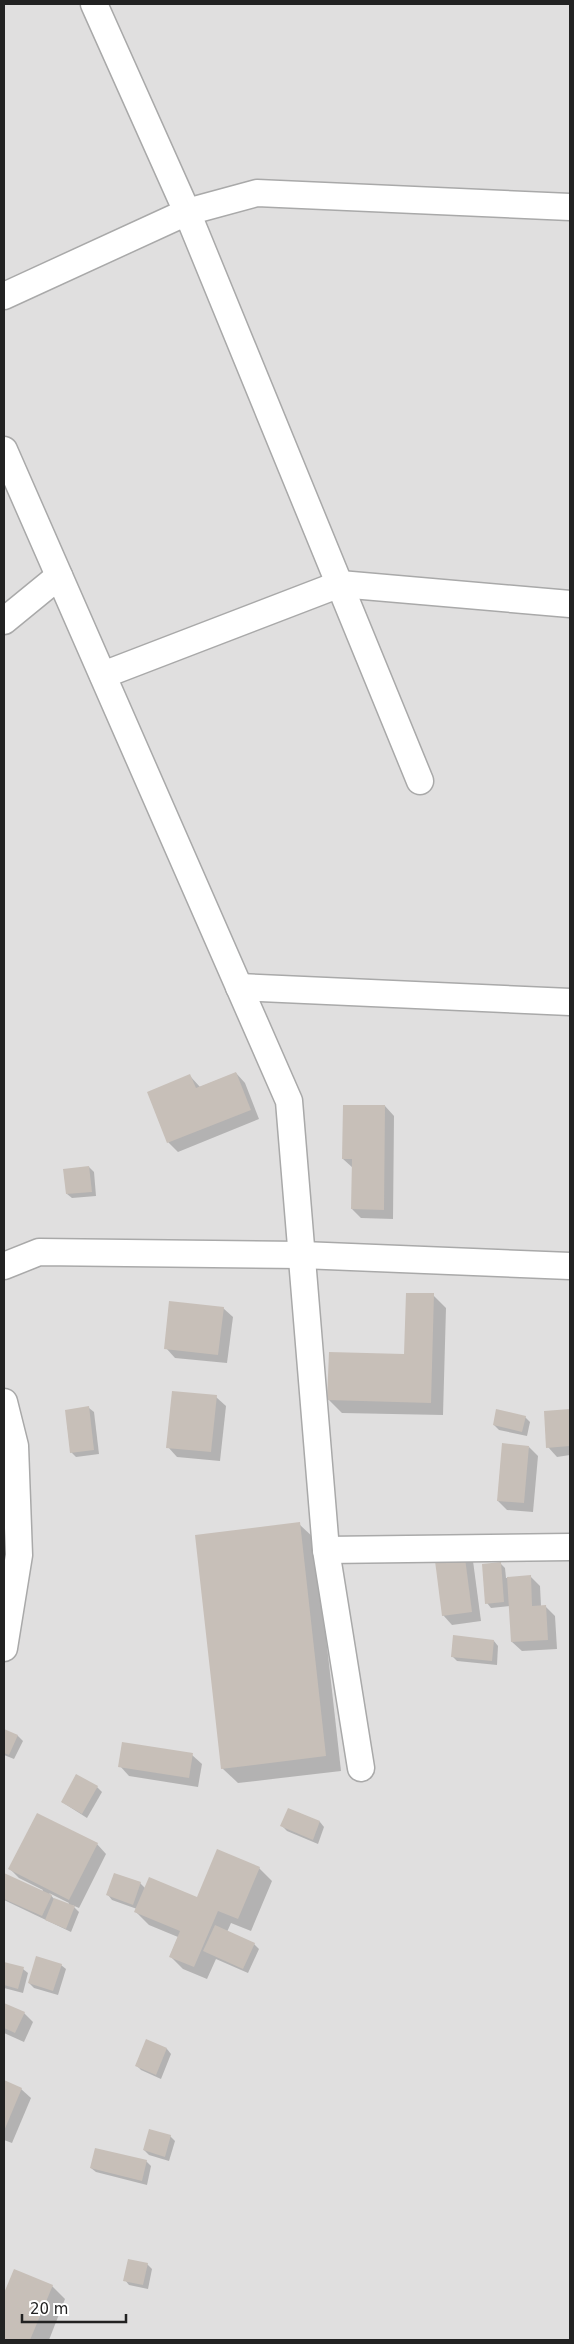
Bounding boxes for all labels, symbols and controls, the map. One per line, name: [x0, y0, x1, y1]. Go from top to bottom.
scale bar: [22, 2292, 126, 2324]
text: 20 m: [30, 2300, 68, 2318]

